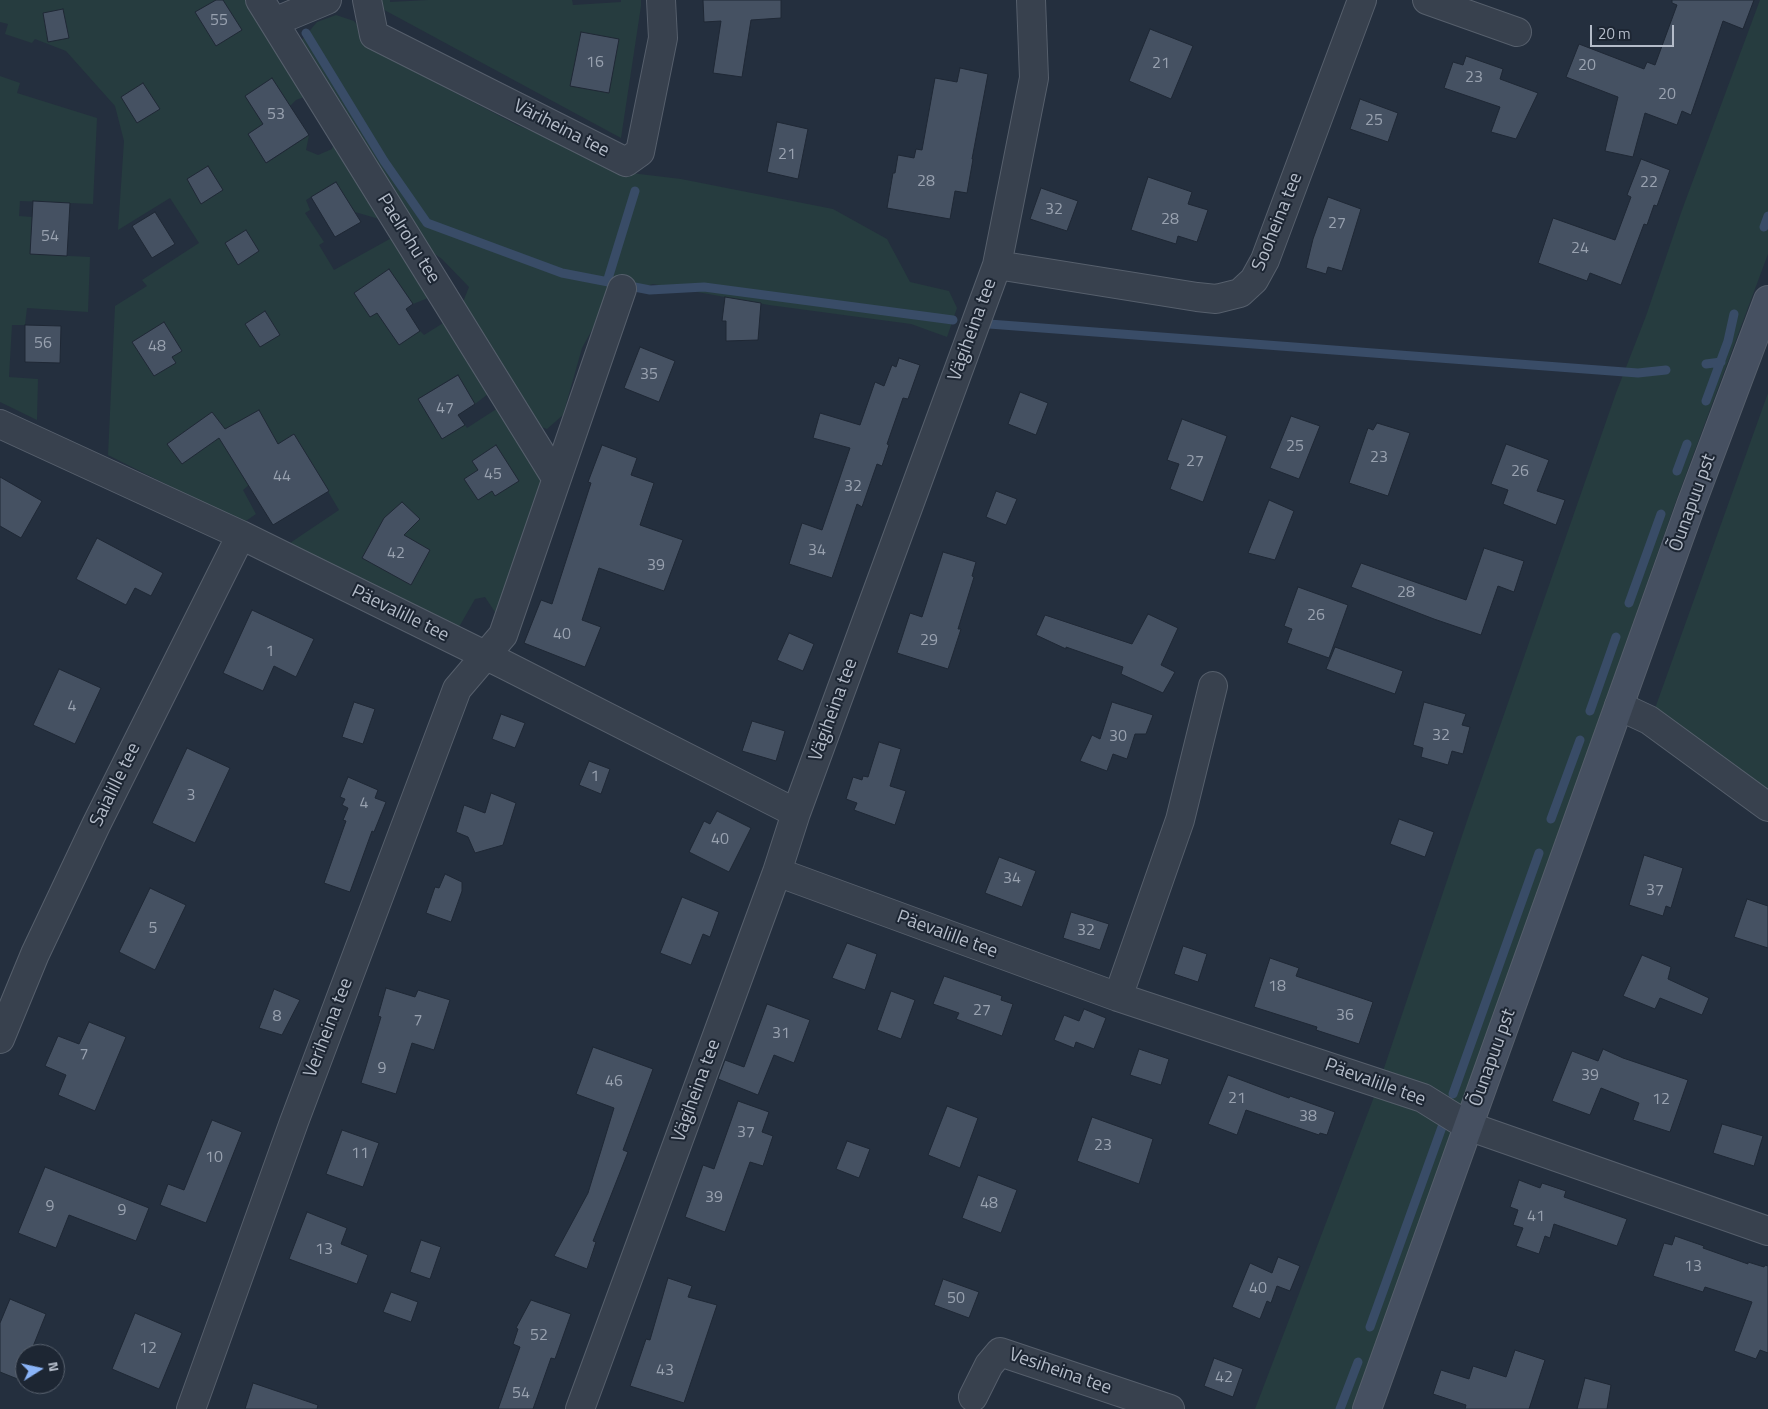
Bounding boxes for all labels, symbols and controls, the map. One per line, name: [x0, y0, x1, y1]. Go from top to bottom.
house number: 55: [210, 11, 228, 31]
scale bar: [1593, 15, 1677, 47]
text: 20 m: [1598, 22, 1631, 45]
house number: 16: [586, 53, 604, 73]
house number: 21: [1152, 54, 1170, 74]
house number: 20: [1578, 56, 1596, 76]
house number: 23: [1465, 68, 1483, 88]
house number: 20: [1658, 85, 1676, 105]
street label: Väriheina tee: [509, 95, 613, 163]
house number: 53: [267, 105, 285, 125]
house number: 25: [1365, 111, 1383, 131]
house number: 21: [778, 145, 796, 165]
street label: Sooheina tee: [1248, 169, 1308, 275]
house number: 28: [917, 172, 935, 192]
house number: 22: [1640, 173, 1658, 193]
street label: Paelrohu tee: [371, 190, 445, 288]
house number: 32: [1045, 200, 1063, 220]
house number: 28: [1161, 210, 1179, 230]
house number: 27: [1328, 214, 1346, 234]
house number: 54: [41, 227, 59, 247]
house number: 24: [1571, 239, 1589, 259]
street label: Vägiheina tee: [944, 275, 1002, 385]
house number: 56: [34, 334, 52, 354]
house number: 48: [148, 337, 166, 357]
house number: 35: [640, 365, 658, 385]
house number: 47: [436, 399, 454, 419]
house number: 25: [1286, 437, 1304, 457]
house number: 23: [1370, 448, 1388, 468]
street label: Õunapuu pst: [1665, 451, 1721, 555]
house number: 27: [1186, 452, 1204, 472]
house number: 26: [1511, 462, 1529, 482]
house number: 45: [484, 465, 502, 485]
house number: 44: [273, 467, 291, 487]
house number: 32: [844, 477, 862, 497]
house number: 34: [808, 541, 826, 561]
house number: 42: [387, 544, 405, 564]
house number: 39: [647, 556, 665, 576]
street label: Päevalille tee: [348, 581, 452, 647]
house number: 28: [1397, 583, 1415, 603]
house number: 26: [1307, 606, 1325, 626]
house number: 40: [553, 625, 571, 645]
house number: 29: [920, 631, 938, 651]
house number: 1: [266, 642, 274, 662]
street label: Vägiheina tee: [805, 655, 863, 765]
house number: 4: [68, 697, 76, 717]
house number: 32: [1432, 726, 1450, 746]
house number: 30: [1109, 727, 1127, 747]
street label: Saialille tee: [86, 739, 146, 831]
house number: 1: [591, 767, 599, 787]
house number: 3: [187, 786, 195, 806]
house number: 4: [360, 794, 368, 814]
house number: 40: [711, 830, 729, 850]
house number: 34: [1003, 869, 1021, 889]
house number: 37: [1646, 881, 1664, 901]
street label: Päevalille tee: [893, 906, 1001, 964]
house number: 5: [149, 919, 157, 939]
house number: 32: [1077, 921, 1095, 941]
street label: Veriheina tee: [300, 975, 358, 1081]
house number: 18: [1268, 977, 1286, 997]
house number: 27: [973, 1001, 991, 1021]
house number: 36: [1336, 1006, 1354, 1026]
street label: Õunapuu pst: [1465, 1006, 1521, 1110]
house number: 8: [273, 1007, 281, 1027]
house number: 7: [414, 1011, 422, 1031]
house number: 31: [772, 1024, 790, 1044]
street label: Vägiheina tee: [668, 1036, 726, 1146]
house number: 7: [80, 1045, 88, 1065]
street label: Päevalille tee: [1321, 1054, 1429, 1112]
house number: 9: [378, 1059, 386, 1079]
house number: 39: [1581, 1066, 1599, 1086]
house number: 46: [605, 1072, 623, 1092]
house number: 21: [1228, 1089, 1246, 1109]
house number: 12: [1652, 1090, 1670, 1110]
house number: 38: [1299, 1107, 1317, 1127]
house number: 37: [737, 1123, 755, 1143]
house number: 23: [1094, 1136, 1112, 1156]
house number: 11: [351, 1144, 369, 1164]
house number: 10: [205, 1148, 223, 1168]
house number: 39: [705, 1188, 723, 1208]
house number: 48: [980, 1194, 998, 1214]
house number: 9: [46, 1197, 54, 1217]
house number: 9: [118, 1201, 126, 1221]
house number: 41: [1527, 1207, 1545, 1227]
house number: 13: [315, 1240, 333, 1260]
house number: 13: [1684, 1257, 1702, 1277]
house number: 40: [1249, 1279, 1267, 1299]
house number: 50: [947, 1289, 965, 1309]
house number: 52: [530, 1326, 548, 1346]
house number: 12: [139, 1339, 157, 1359]
north arrow: [15, 1344, 65, 1394]
street label: Vesiheina tee: [1006, 1344, 1114, 1400]
text: N: [43, 1360, 65, 1373]
house number: 43: [656, 1361, 674, 1381]
house number: 42: [1215, 1368, 1233, 1388]
house number: 54: [512, 1384, 530, 1404]

